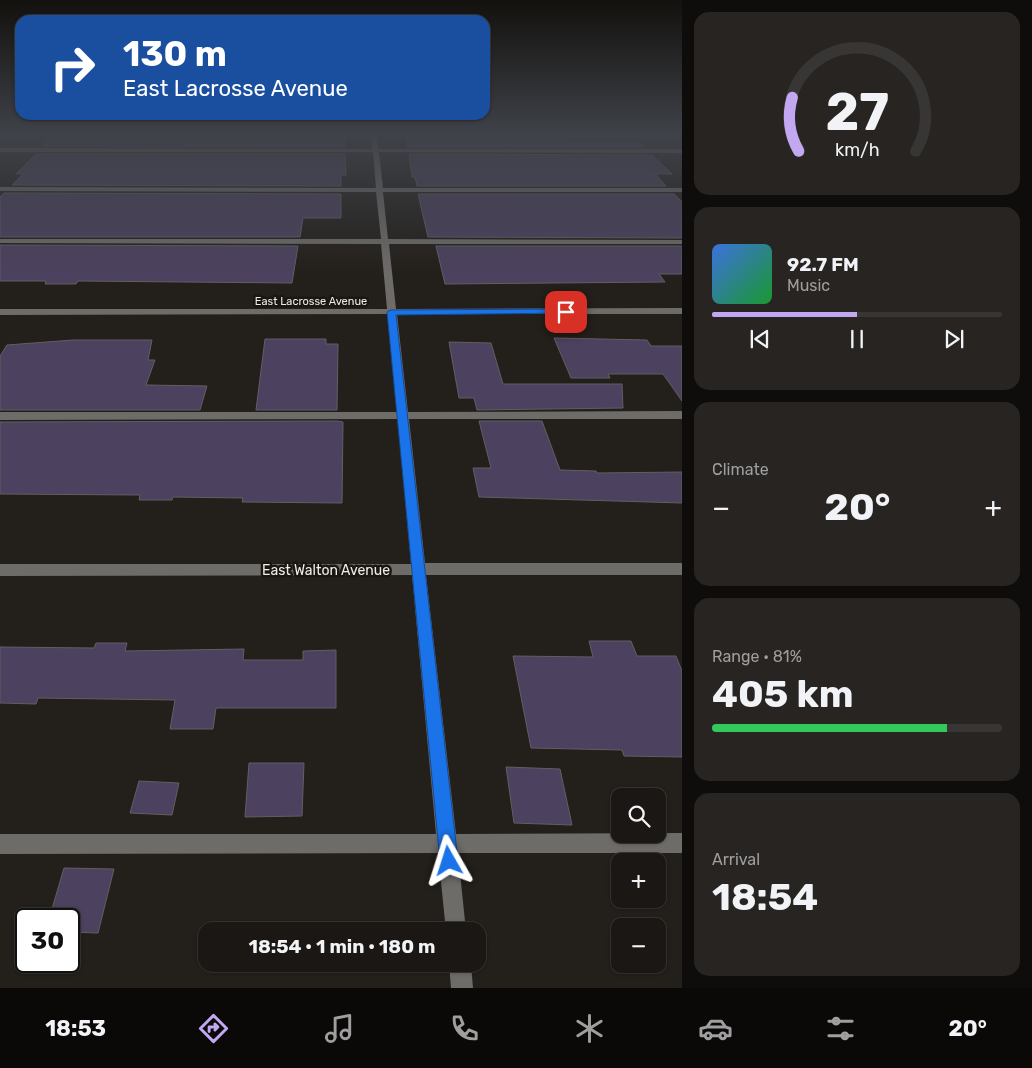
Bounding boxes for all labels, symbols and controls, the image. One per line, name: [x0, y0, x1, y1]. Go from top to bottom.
text: 130 m: [123, 33, 227, 75]
icon: right: [40, 35, 105, 100]
text: East Lacrosse Avenue: [123, 75, 348, 102]
text: 27: [825, 81, 889, 143]
text: km/h: [835, 139, 879, 160]
text: 92.7 FM: [787, 253, 859, 276]
text: Music: [787, 276, 830, 295]
pin: [545, 291, 587, 333]
street label: East Lacrosse Avenue: [255, 295, 367, 308]
icon: arrive: [552, 298, 580, 326]
icon: previous: [746, 325, 774, 353]
icon: pause: [843, 325, 871, 353]
icon: next: [940, 325, 968, 353]
text: Climate: [712, 460, 769, 479]
text: 20°: [824, 484, 890, 530]
text: −: [712, 491, 730, 524]
text: +: [985, 491, 1002, 524]
street label: East Walton Avenue: [262, 562, 390, 579]
text: Range · 81%: [712, 647, 802, 666]
text: 405 km: [712, 671, 853, 717]
map controls: [611, 788, 666, 973]
button: search: [611, 788, 666, 843]
position arrow: [422, 834, 474, 886]
text: Arrival: [712, 850, 760, 869]
button: +: [611, 853, 666, 908]
text: 18:54: [712, 874, 818, 920]
speed limit sign: 30: [15, 908, 80, 973]
button: −: [611, 918, 666, 973]
text: 18:54 · 1 min · 180 m: [248, 935, 436, 958]
icon: directions: [196, 1011, 231, 1046]
icon: music: [322, 1011, 357, 1046]
icon: phone: [447, 1011, 482, 1046]
icon: climate: [572, 1011, 607, 1046]
icon: car: [698, 1011, 733, 1046]
icon: filters: [823, 1011, 858, 1046]
text: 18:53: [45, 1015, 106, 1042]
text: 20°: [948, 1015, 987, 1042]

